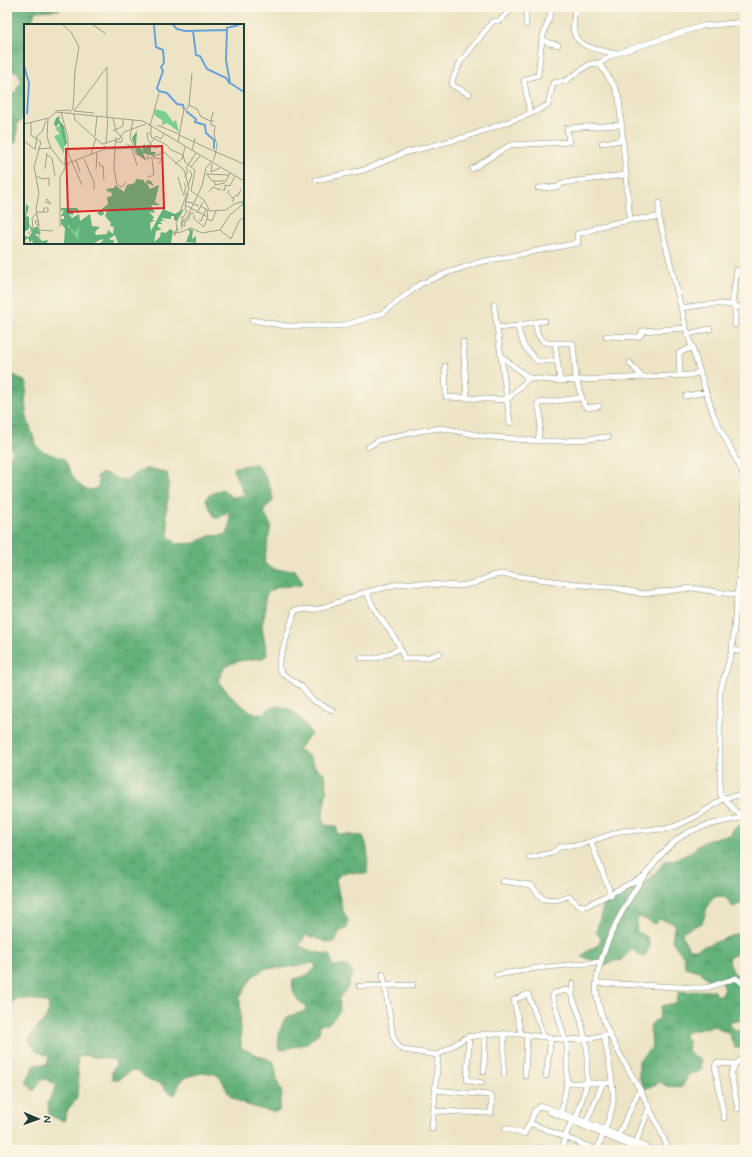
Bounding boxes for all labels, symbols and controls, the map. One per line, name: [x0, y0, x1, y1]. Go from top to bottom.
inset map: [24, 24, 244, 244]
north arrow: [18, 1099, 58, 1139]
text: N: [40, 1115, 54, 1123]

